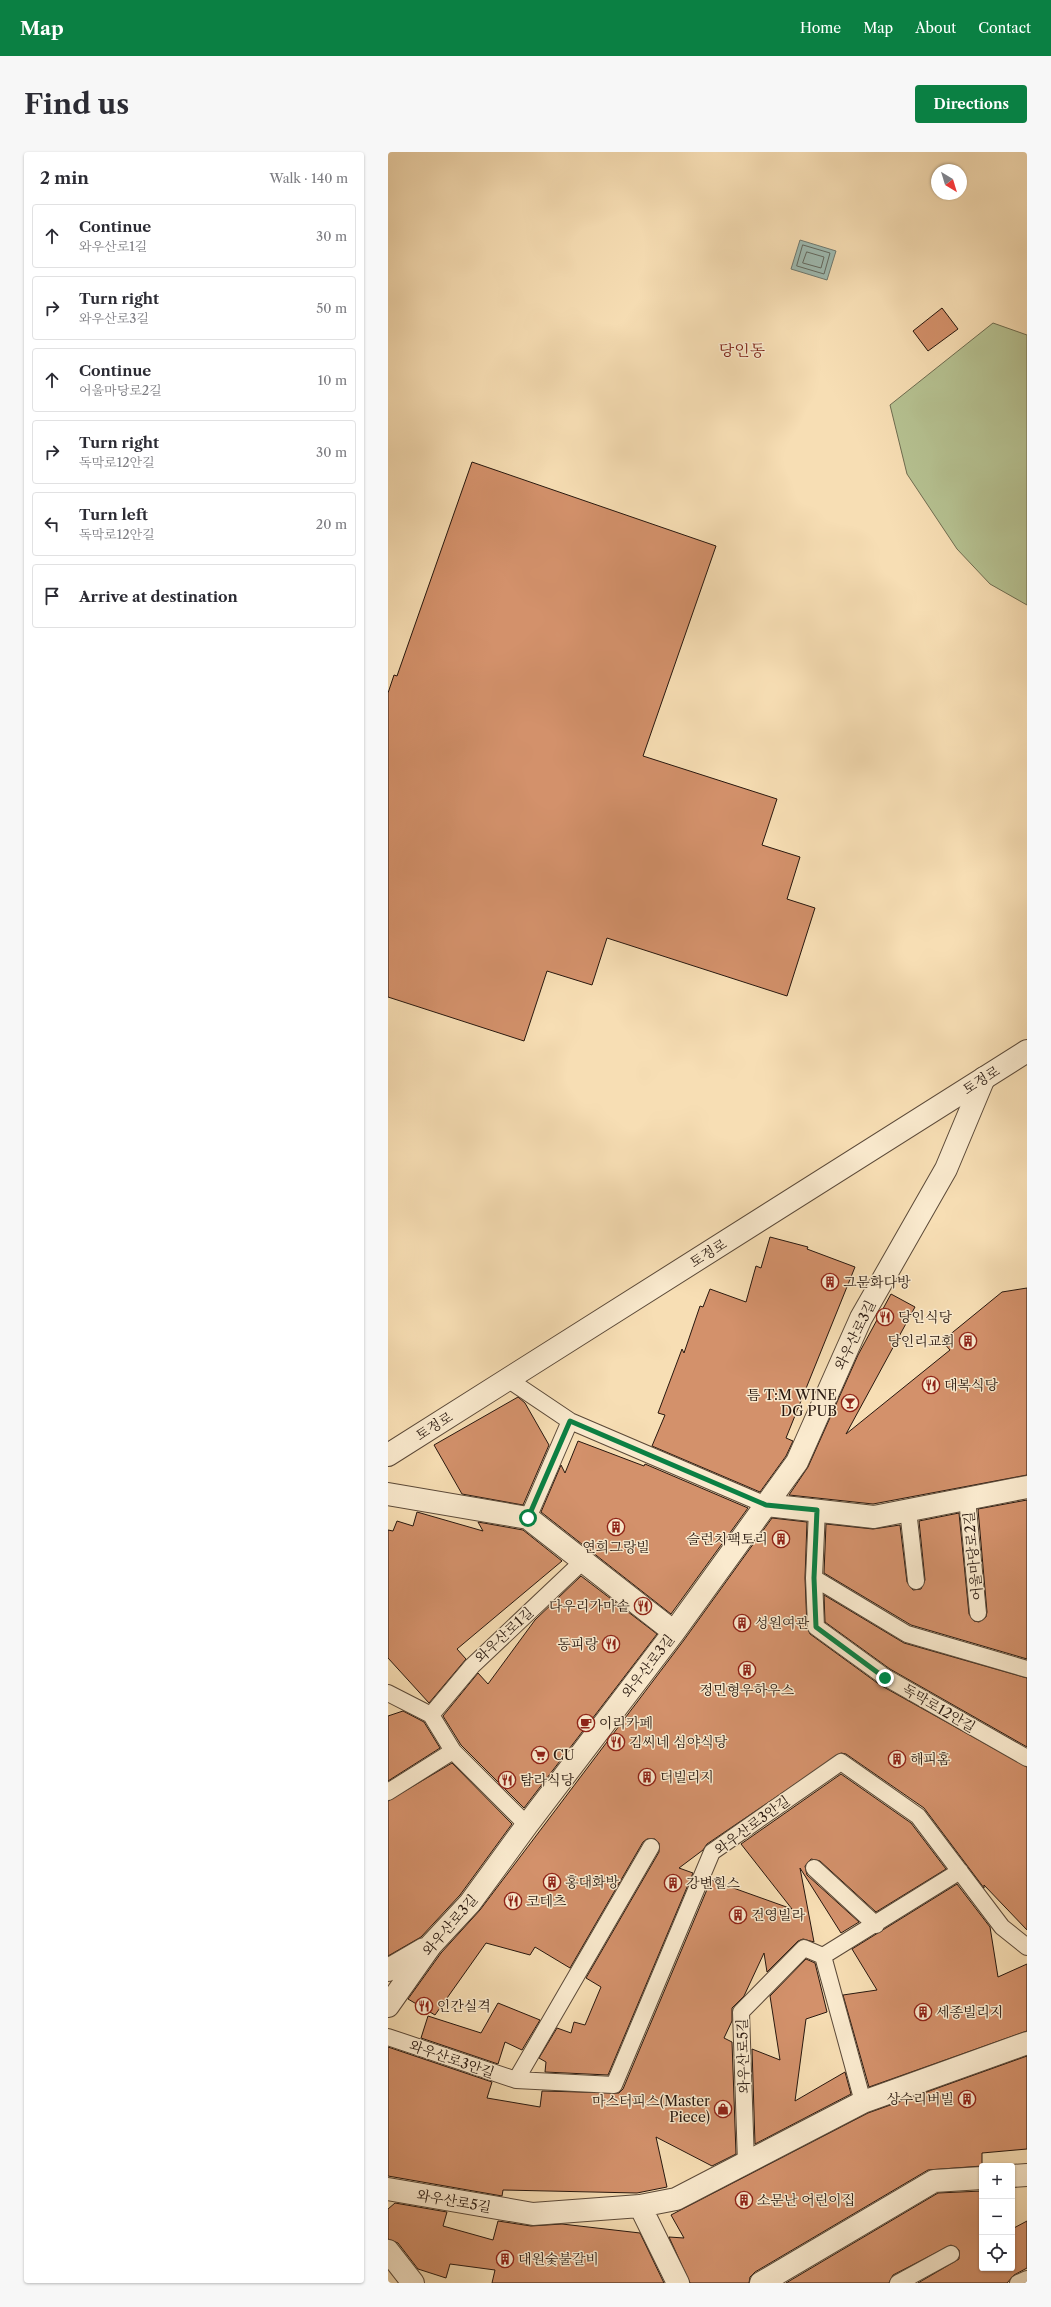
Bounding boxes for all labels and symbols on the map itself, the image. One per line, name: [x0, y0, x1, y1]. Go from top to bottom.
north arrow: [931, 164, 967, 200]
district label: 당인동: [719, 340, 766, 360]
street label: 토정로: [959, 1061, 1003, 1098]
street label: 토정로: [686, 1234, 730, 1271]
building icon: 그문화다방: [820, 1272, 840, 1292]
place label: 그문화다방: [843, 1273, 911, 1291]
street label: 와우산로3길: [830, 1297, 880, 1373]
restaurant icon: 당인식당: [875, 1307, 895, 1327]
place label: 당인식당: [898, 1308, 953, 1326]
building icon: 당인리교회: [958, 1331, 978, 1351]
place label: 당인리교회: [887, 1332, 955, 1350]
restaurant icon: 대복식당: [921, 1375, 941, 1395]
place label: 대복식당: [944, 1376, 999, 1394]
place label: 틈 T:M WINE DG PUB: [747, 1386, 837, 1420]
bar icon: 틈 T:M WINE DG PUB: [840, 1393, 860, 1413]
street label: 토정로: [412, 1407, 456, 1444]
route start: [519, 1509, 537, 1527]
street label: 어울마당로2길: [959, 1511, 987, 1601]
building icon: 연희그랑빌: [606, 1517, 626, 1537]
building icon: 슬런치팩토리: [771, 1529, 791, 1549]
place label: 슬런치팩토리: [687, 1530, 768, 1548]
place label: 연희그랑빌: [582, 1538, 650, 1556]
restaurant icon: 다우리가마솥: [633, 1596, 653, 1616]
place label: 다우리가마솥: [549, 1597, 630, 1615]
street label: 와우산로1길: [471, 1603, 537, 1667]
building icon: 성원여관: [732, 1613, 752, 1633]
place label: 성원여관: [755, 1614, 810, 1632]
street label: 와우산로3길: [618, 1631, 678, 1701]
restaurant icon: 동피랑: [601, 1634, 621, 1654]
place label: 동피랑: [557, 1635, 598, 1653]
building icon: 정민형우하우스: [737, 1660, 757, 1680]
route end: [876, 1669, 894, 1687]
street label: 독막로12안길: [899, 1680, 979, 1736]
place label: 정민형우하우스: [700, 1681, 795, 1699]
cafe icon: 이리카페: [576, 1713, 596, 1733]
place label: 이리카페: [599, 1714, 653, 1732]
restaurant icon: 김씨네 심야식당: [606, 1732, 626, 1752]
place label: 김씨네 심야식당: [629, 1733, 728, 1751]
supermarket icon: CU: [530, 1745, 550, 1765]
place label: CU: [553, 1746, 575, 1764]
building icon: 해피홈: [887, 1749, 907, 1769]
place label: 해피홈: [910, 1750, 951, 1768]
building icon: 더빌리지: [637, 1767, 657, 1787]
place label: 더빌리지: [660, 1768, 714, 1786]
restaurant icon: 탐라식당: [497, 1770, 517, 1790]
place label: 탐라식당: [520, 1771, 575, 1789]
street label: 와우산로3안길: [711, 1792, 793, 1858]
building icon: 홍대화방: [542, 1872, 562, 1892]
place label: 홍대화방: [565, 1873, 620, 1891]
building icon: 강변힐스: [663, 1873, 683, 1893]
place label: 강변힐스: [686, 1874, 741, 1892]
street label: 와우산로3길: [418, 1891, 482, 1959]
restaurant icon: 코테츠: [503, 1891, 523, 1911]
place label: 코테츠: [526, 1892, 567, 1910]
building icon: 건영빌라: [728, 1905, 748, 1925]
place label: 건영빌라: [751, 1906, 806, 1924]
restaurant icon: 인간실격: [414, 1996, 434, 2016]
place label: 인간실격: [437, 1997, 491, 2015]
building icon: 세종빌리지: [913, 2002, 933, 2022]
place label: 세종빌리지: [936, 2003, 1004, 2021]
street label: 와우산로5길: [733, 2018, 753, 2094]
street label: 와우산로3안길: [407, 2036, 497, 2082]
building icon: 상수리버빌: [957, 2089, 977, 2109]
place label: 상수리버빌: [886, 2090, 954, 2108]
place label: 마스터피스(Master Piece): [592, 2092, 710, 2126]
shop icon: 마스터피스(Master Piece): [713, 2099, 733, 2119]
street label: 와우산로5길: [415, 2186, 493, 2216]
building icon: 소문난 어린이집: [734, 2190, 754, 2210]
place label: 소문난 어린이집: [757, 2191, 855, 2209]
building icon: 대원숯불갈비: [495, 2249, 515, 2269]
place label: 대원숯불갈비: [518, 2250, 599, 2268]

